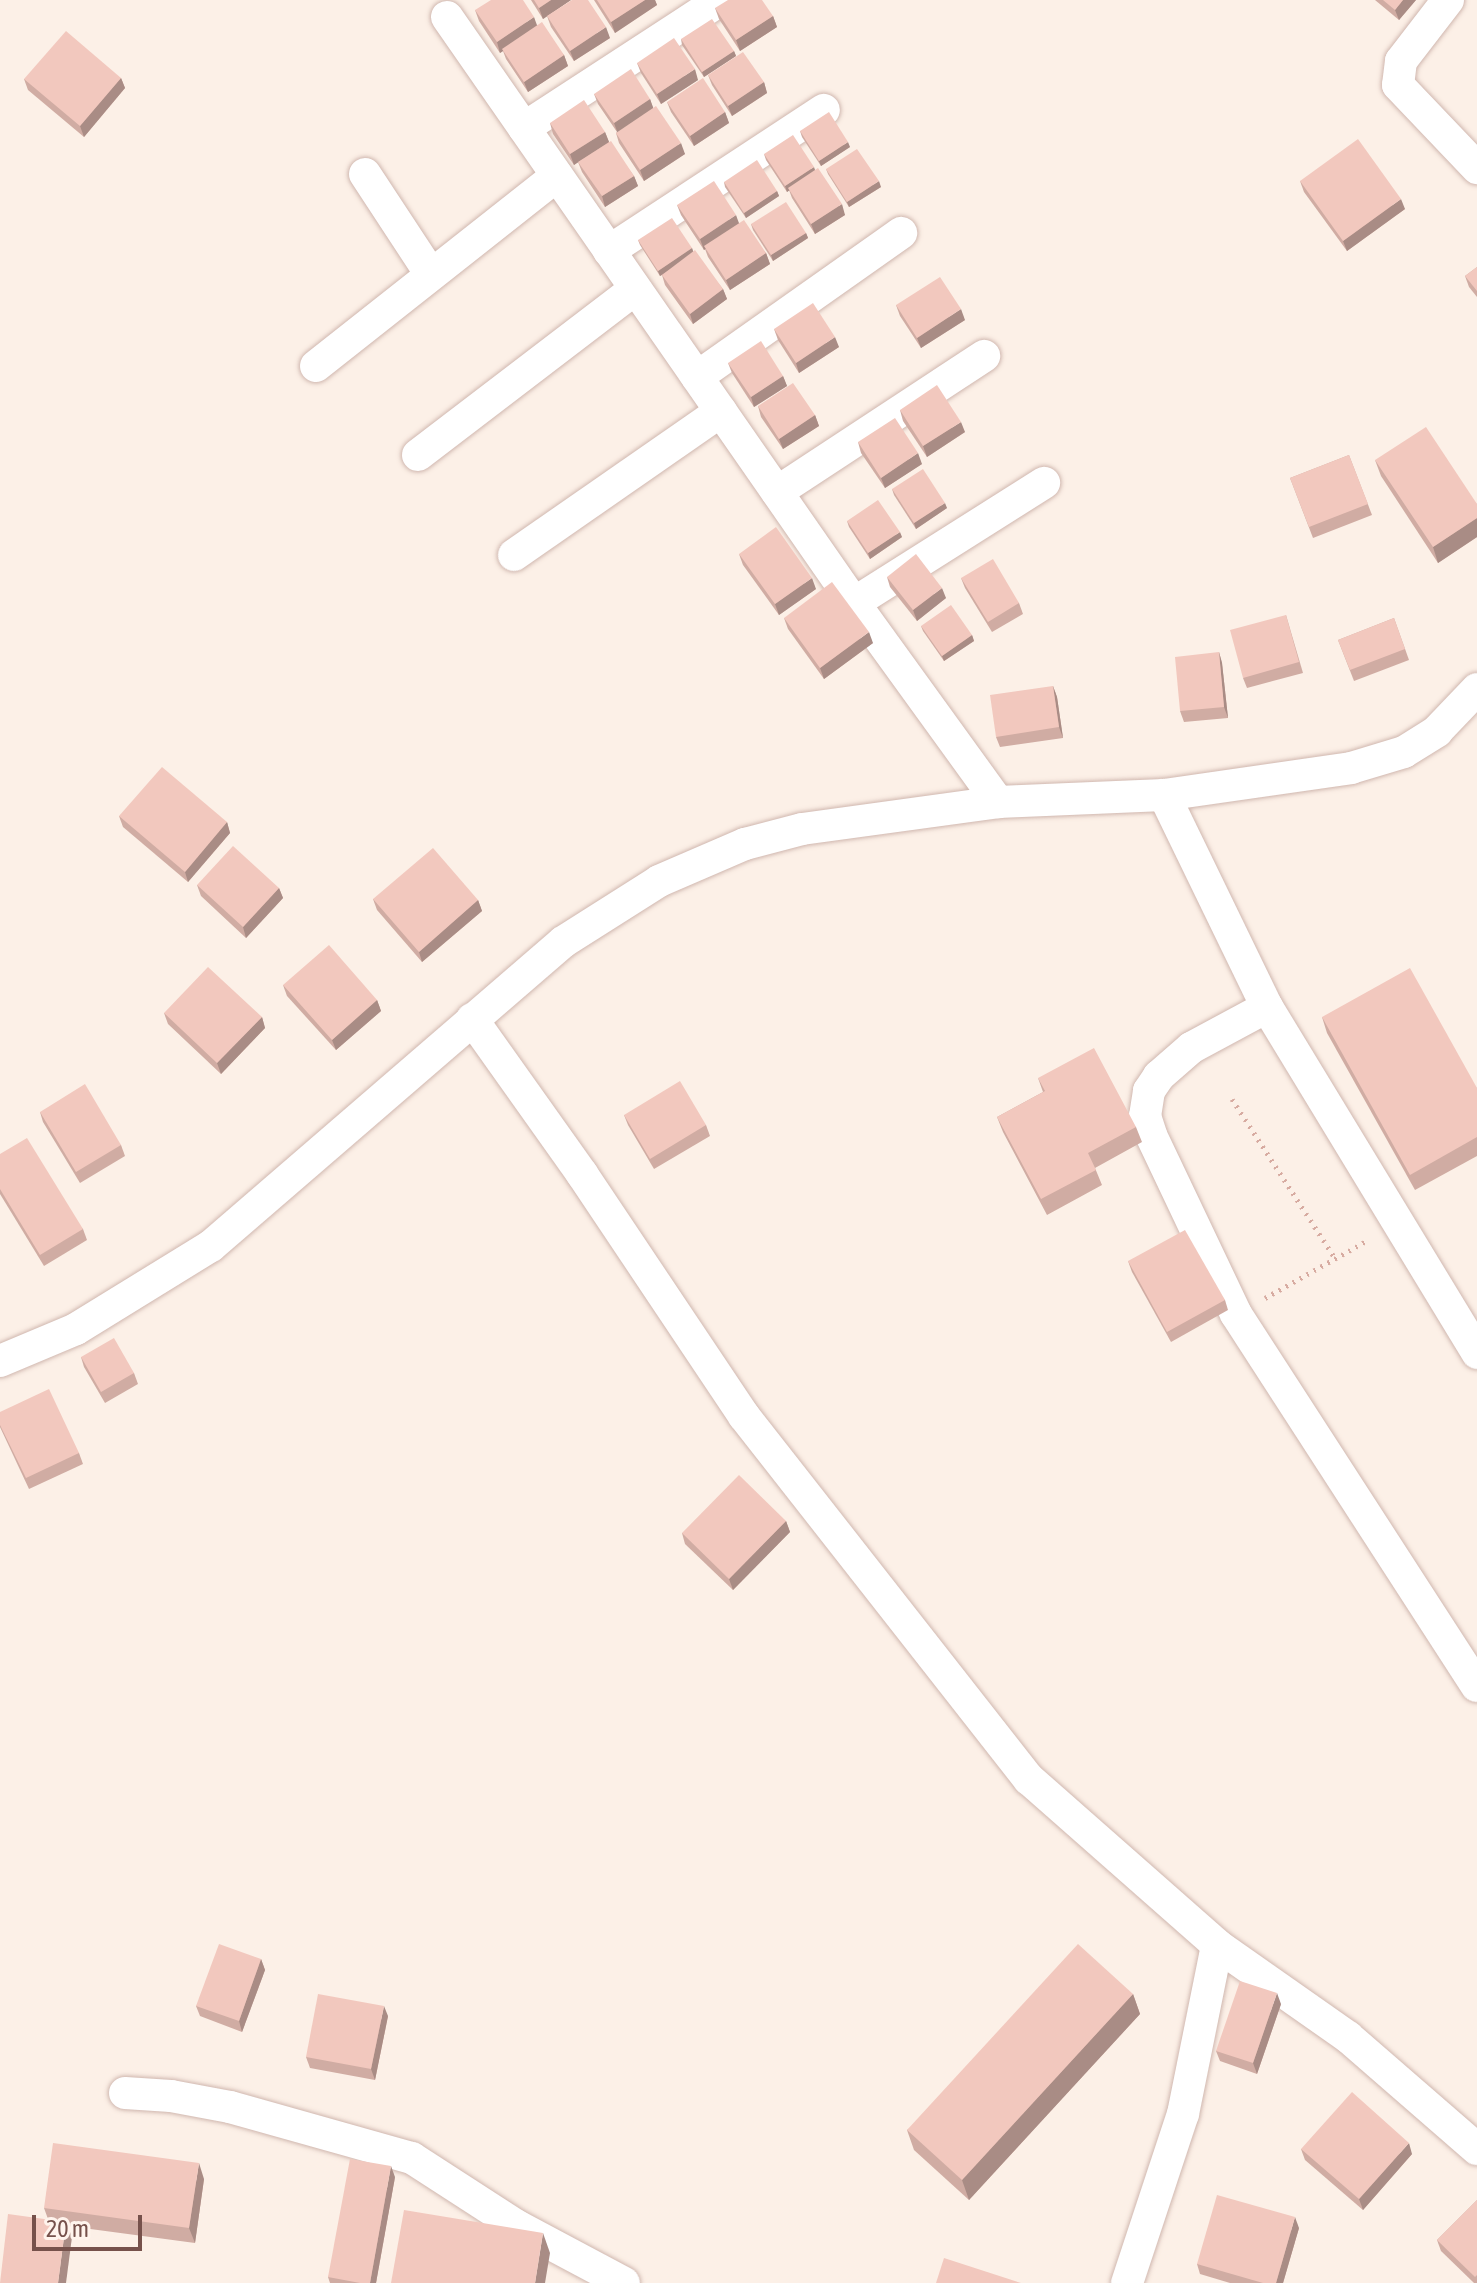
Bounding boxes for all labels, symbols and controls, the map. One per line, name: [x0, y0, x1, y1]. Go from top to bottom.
scale bar: [36, 2199, 146, 2249]
text: 20 m: [46, 2215, 89, 2242]

